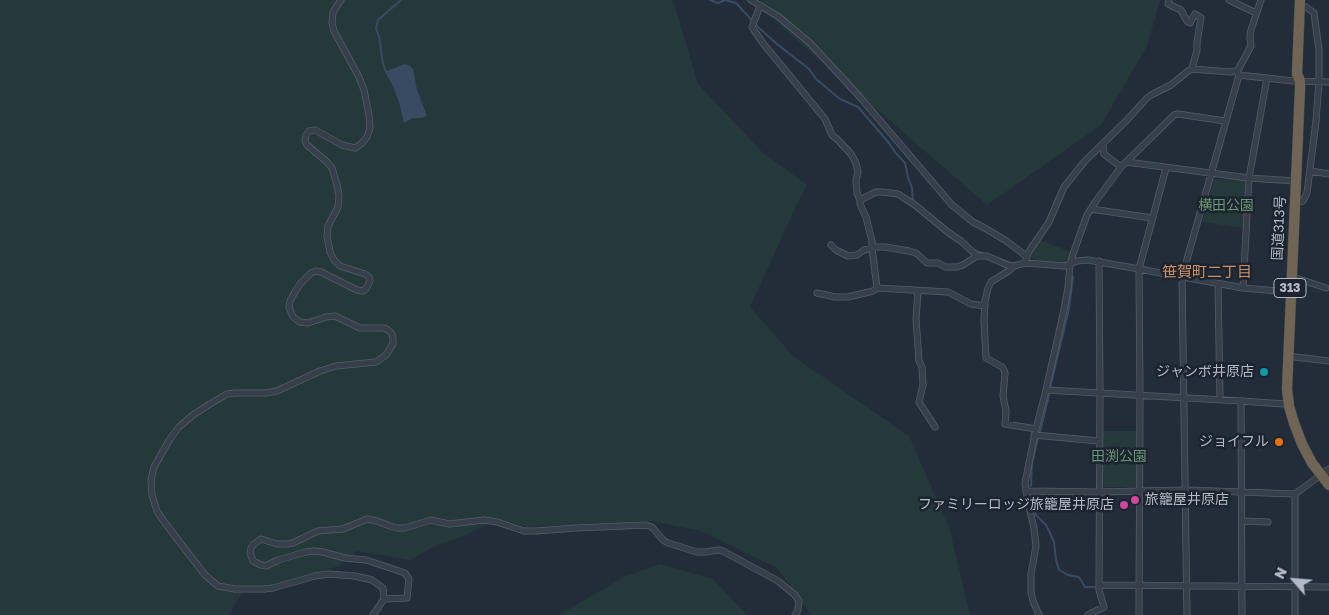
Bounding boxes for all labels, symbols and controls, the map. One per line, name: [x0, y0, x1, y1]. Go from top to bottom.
street label: 国道313号: [1269, 195, 1289, 261]
park label: 横田公園: [1198, 198, 1254, 214]
district label: 笹賀町二丁目: [1162, 263, 1252, 281]
road number: 313: [1274, 278, 1306, 298]
place label: ジャンボ井原店: [1156, 364, 1254, 380]
marker: ジャンボ井原店: [1258, 366, 1270, 378]
place label: ジョイフル: [1199, 434, 1269, 450]
marker: ジョイフル: [1273, 436, 1285, 448]
park label: 田渕公園: [1091, 449, 1147, 465]
place label: 旅籠屋井原店: [1145, 492, 1229, 508]
marker: 旅籠屋井原店: [1129, 494, 1141, 506]
place label: ファミリーロッジ旅籠屋井原店: [918, 497, 1114, 513]
marker: ファミリーロッジ旅籠屋井原店: [1118, 499, 1130, 511]
north arrow: [1269, 555, 1319, 605]
text: N: [1270, 564, 1290, 582]

